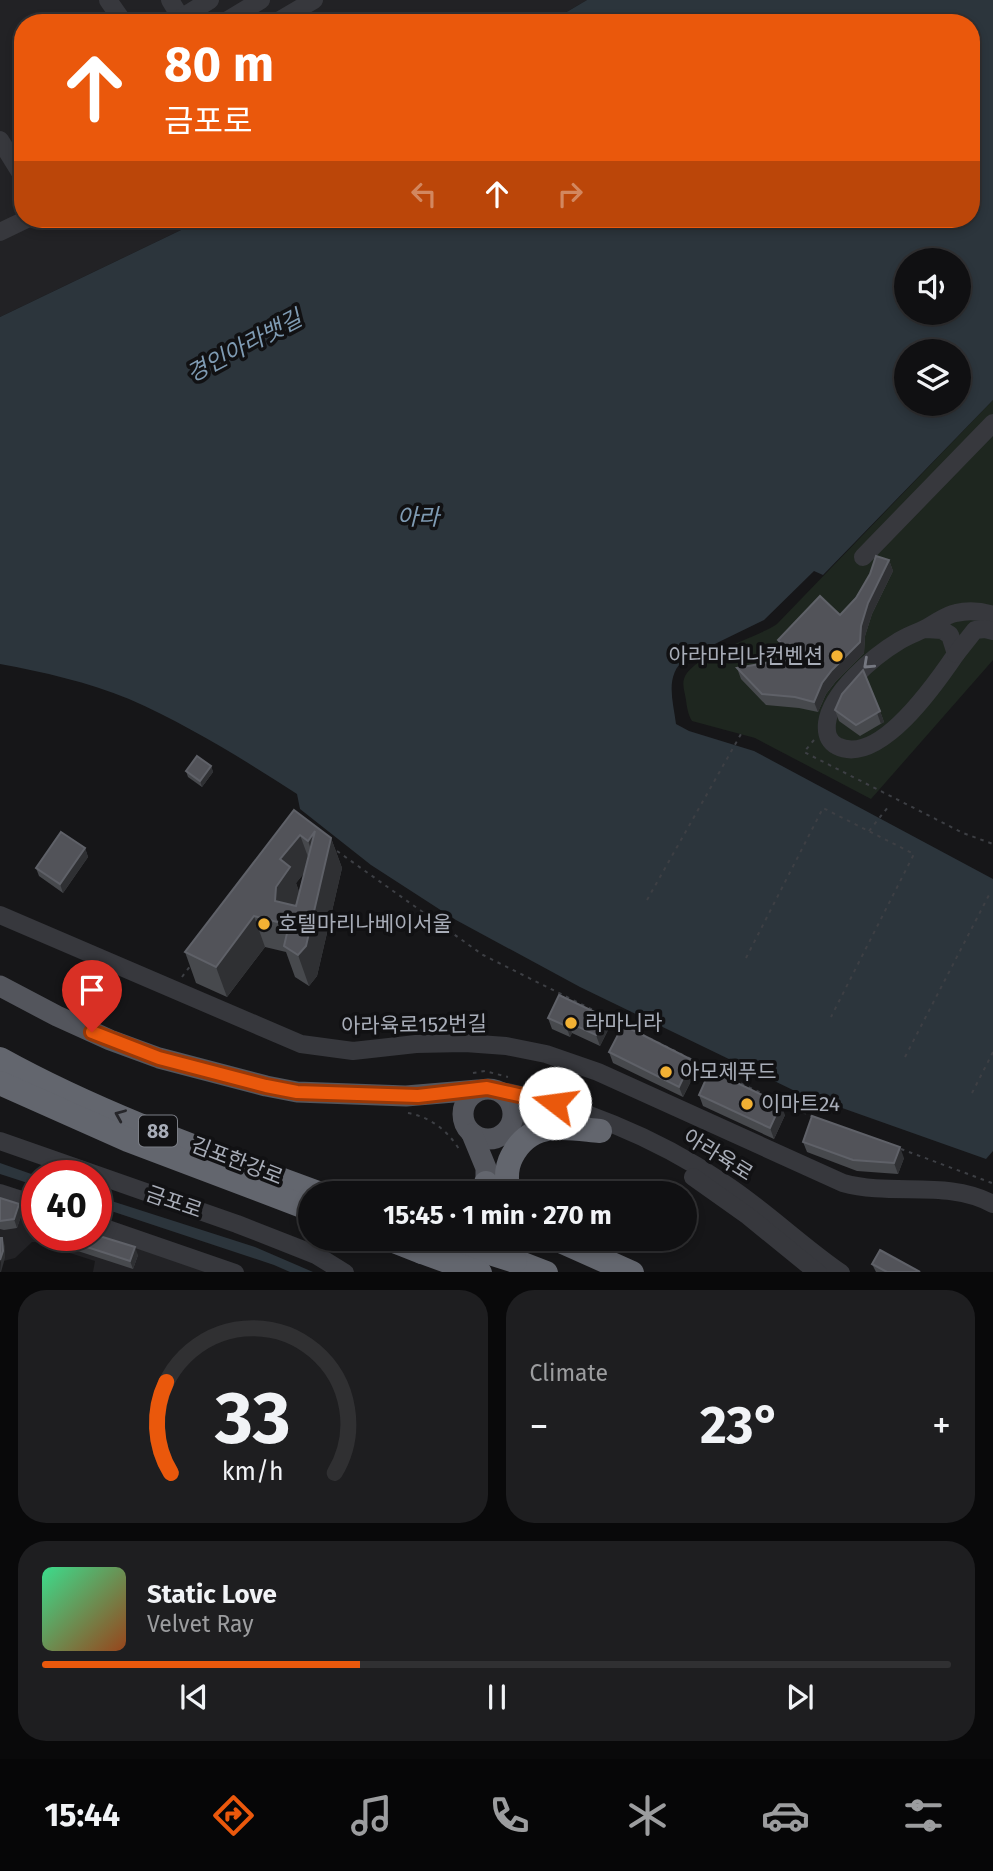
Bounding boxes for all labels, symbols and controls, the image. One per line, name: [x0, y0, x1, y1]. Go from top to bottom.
text: 80 m: [164, 35, 274, 94]
icon: ahead: [49, 42, 140, 133]
text: 금포로: [164, 102, 252, 140]
icon: left: [405, 175, 443, 213]
icon: ahead: [478, 175, 516, 213]
icon: right: [551, 175, 589, 213]
map controls: [894, 248, 971, 416]
button: sound: [894, 248, 971, 325]
water label: 경인아라뱃길: [181, 303, 308, 388]
button: layers: [894, 339, 971, 416]
water label: 아라: [397, 503, 442, 531]
place label: 아라마리나컨벤션: [668, 643, 823, 669]
marker: 아라마리나컨벤션: [829, 648, 845, 664]
one-way arrow: [863, 656, 876, 669]
place label: 호텔마리나베이서울: [278, 911, 452, 937]
marker: 호텔마리나베이서울: [256, 916, 272, 932]
pin: [62, 960, 122, 1032]
icon: arrive: [73, 971, 111, 1009]
place label: 라마니라: [585, 1010, 662, 1036]
street label: 아라육로152번길: [341, 1011, 487, 1039]
marker: 라마니라: [563, 1015, 579, 1031]
place label: 아모제푸드: [680, 1059, 777, 1085]
marker: 아모제푸드: [658, 1064, 674, 1080]
position arrow: [518, 1066, 592, 1140]
place label: 이마트24: [761, 1091, 840, 1117]
marker: 이마트24: [739, 1096, 755, 1112]
one-way arrow: [115, 1110, 127, 1124]
road number: 88: [139, 1116, 177, 1147]
street label: 아라육로: [678, 1123, 758, 1187]
street label: 김포한강로: [187, 1132, 287, 1190]
speed limit sign: 40: [21, 1160, 112, 1251]
street label: 금포로: [142, 1180, 206, 1224]
text: 15:45 · 1 min · 270 m: [383, 1200, 612, 1231]
text: Climate: [530, 1359, 608, 1387]
text: 33: [214, 1375, 291, 1462]
text: 23°: [700, 1394, 781, 1457]
text: −: [530, 1403, 549, 1449]
text: +: [932, 1403, 951, 1449]
text: km/h: [222, 1456, 284, 1486]
text: Static Love: [147, 1579, 277, 1610]
text: Velvet Ray: [147, 1610, 254, 1638]
icon: previous: [175, 1678, 213, 1716]
icon: pause: [478, 1678, 516, 1716]
icon: next: [781, 1678, 819, 1716]
icon: directions: [209, 1791, 258, 1840]
icon: music: [347, 1791, 396, 1840]
icon: phone: [485, 1791, 534, 1840]
icon: climate: [623, 1791, 672, 1840]
icon: car: [761, 1791, 810, 1840]
icon: filters: [899, 1791, 948, 1840]
text: 15:44: [45, 1796, 120, 1834]

